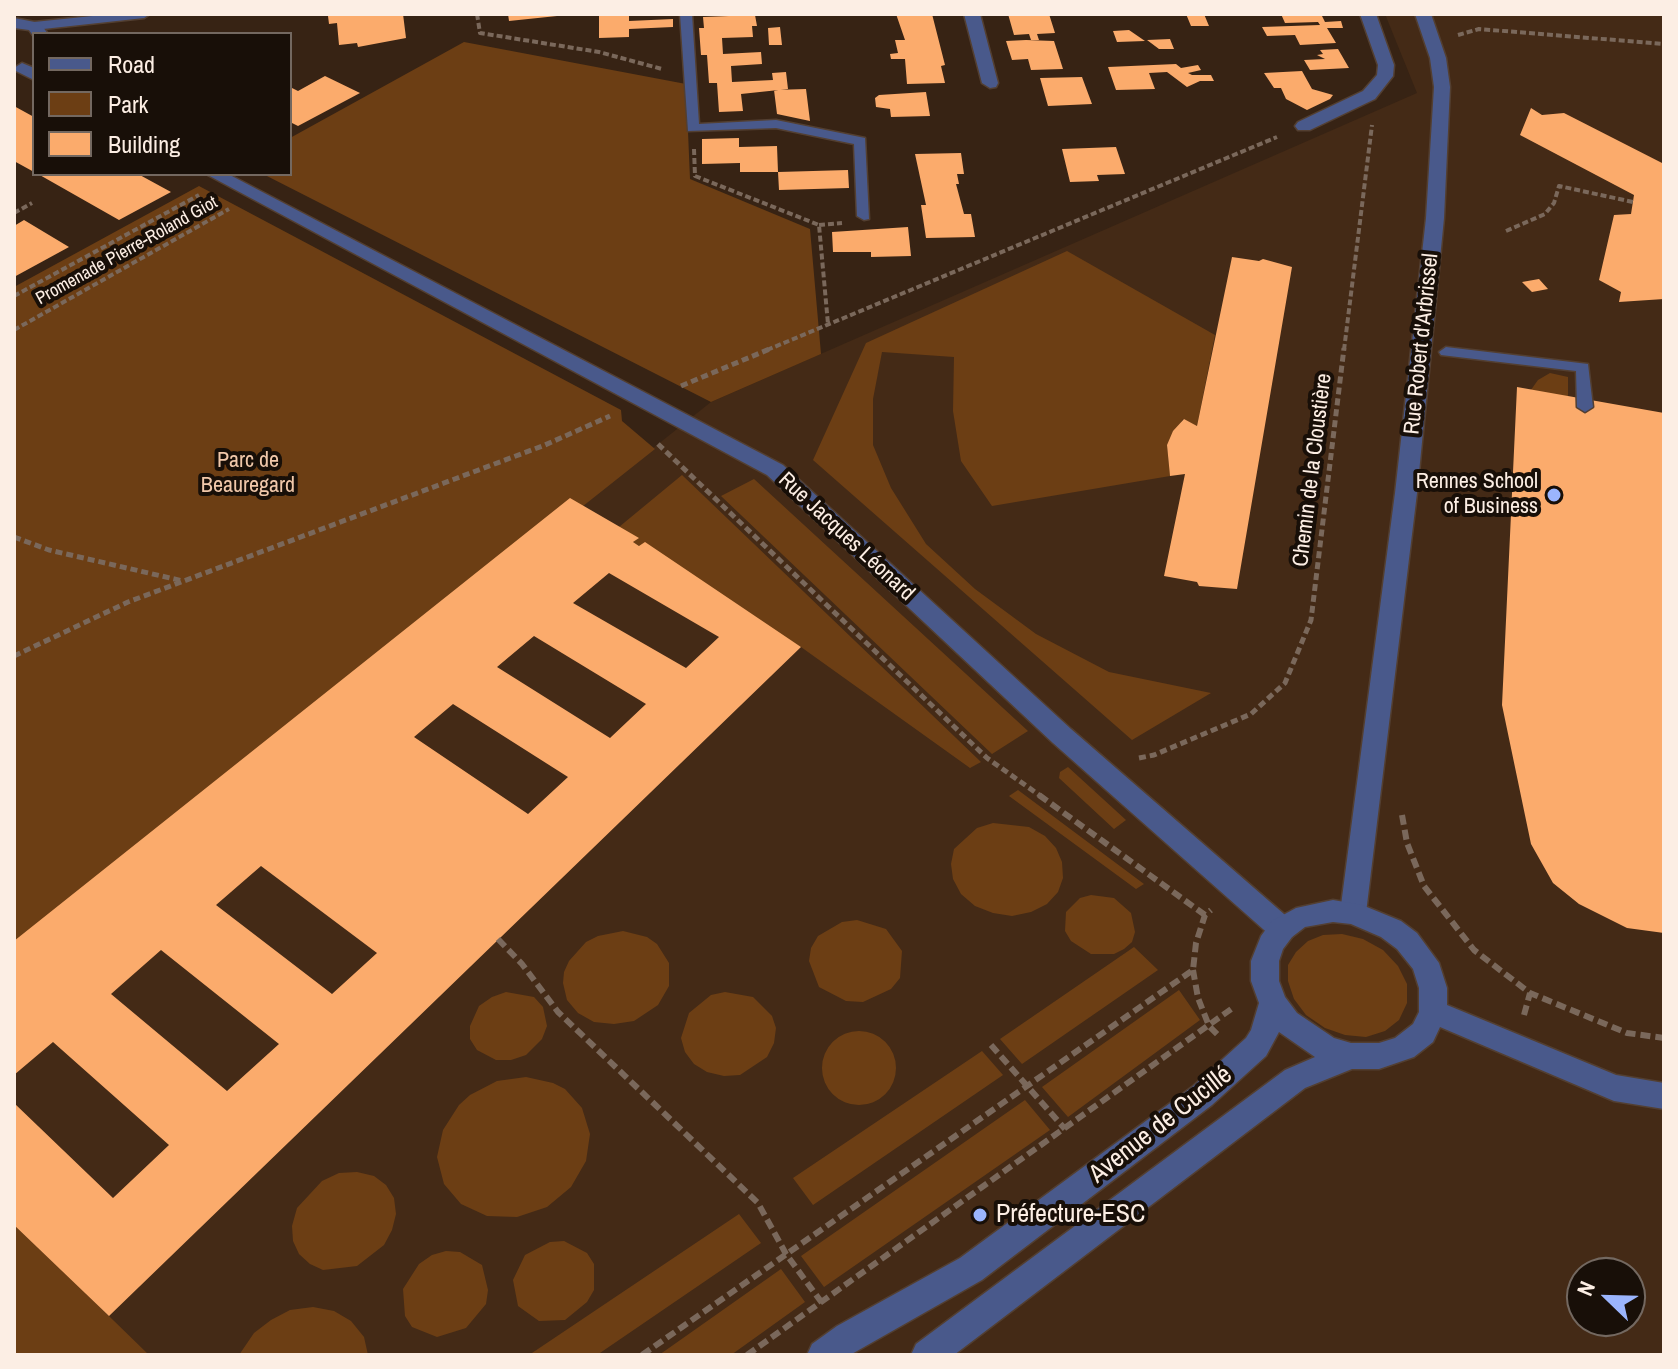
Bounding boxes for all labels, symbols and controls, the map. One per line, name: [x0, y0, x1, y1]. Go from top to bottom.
legend: [32, 32, 292, 176]
text: Road: [108, 48, 155, 80]
text: Park: [108, 88, 148, 120]
text: Building: [108, 128, 180, 160]
street label: Promenade Pierre-Roland Giot: [32, 192, 222, 310]
street label: Rue Robert d'Arbrissel: [1399, 252, 1445, 436]
street label: Chemin de la Cloustière: [1288, 372, 1338, 568]
park label: Parc de Beauregard: [201, 448, 295, 500]
street label: Rue Jacques Léonard: [772, 467, 920, 607]
place label: Rennes School of Business: [1416, 469, 1538, 520]
marker: Rennes School of Business: [1545, 486, 1563, 504]
street label: Avenue de Cucillé: [1083, 1060, 1239, 1190]
place label: Préfecture-ESC: [996, 1199, 1145, 1231]
marker: Préfecture-ESC: [971, 1206, 989, 1224]
north arrow: [1566, 1257, 1646, 1337]
text: N: [1569, 1277, 1602, 1300]

